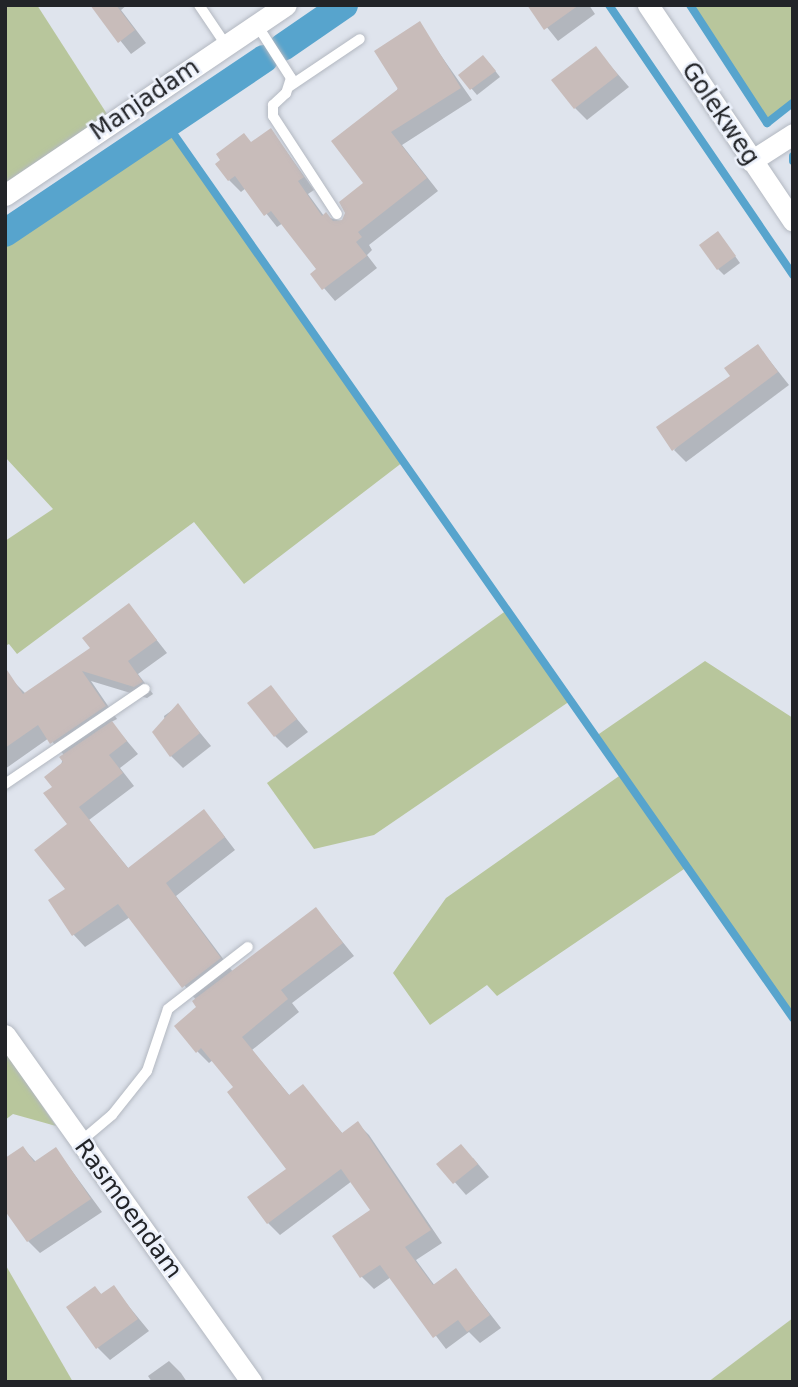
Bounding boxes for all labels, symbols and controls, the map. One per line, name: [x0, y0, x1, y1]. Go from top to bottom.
street label: Manjadam: [85, 53, 205, 147]
street label: Golekweg: [675, 57, 765, 171]
street label: Rasmoendam: [68, 1134, 188, 1284]

